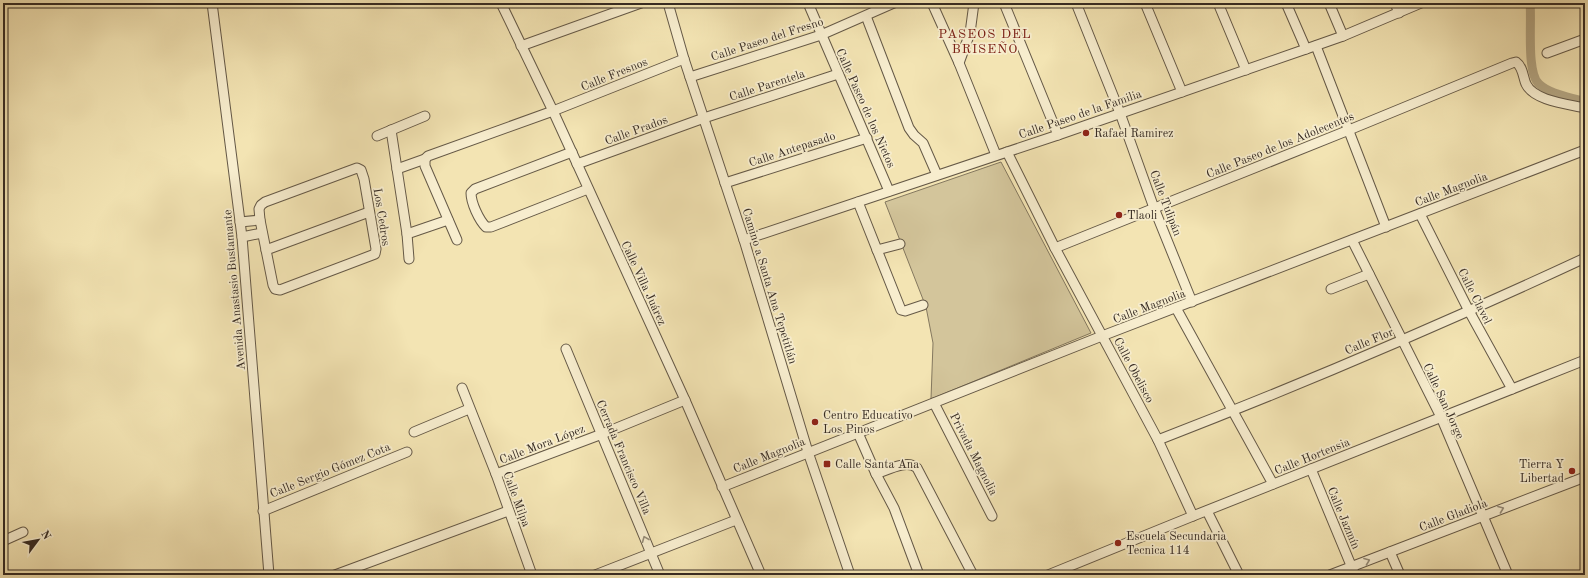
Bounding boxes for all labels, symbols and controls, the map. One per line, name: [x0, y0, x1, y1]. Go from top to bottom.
street label: Calle Paseo del Fresno: [710, 16, 825, 64]
district label: PASEOS DEL BRISEÑO: [938, 28, 1032, 56]
street label: Calle Paseo de los Nietos: [833, 47, 897, 170]
street label: Calle Fresnos: [579, 56, 649, 94]
street label: Calle Parentela: [728, 68, 807, 104]
street label: Calle Paseo de la Familia: [1017, 88, 1143, 142]
street label: Calle Paseo de los Adolecentes: [1205, 111, 1356, 181]
street label: Calle Prados: [603, 114, 669, 148]
marker: Rafael Ramirez: [1081, 128, 1091, 138]
place label: Rafael Ramirez: [1094, 128, 1174, 140]
street label: Calle Antepasado: [748, 130, 837, 170]
street label: Calle Tulipán: [1147, 169, 1183, 238]
street label: Calle Magnolia: [1413, 171, 1489, 209]
street label: Los Cedros: [371, 187, 392, 247]
street label: Camino a Santa Ana Tepetitlán: [740, 207, 799, 366]
street label: Avenida Anastasio Bustamante: [222, 209, 248, 371]
marker: Tlaoli: [1114, 210, 1124, 220]
place label: Tlaoli: [1127, 210, 1157, 222]
street label: Calle Villa Juárez: [618, 239, 668, 327]
street label: Calle Clavel: [1455, 267, 1493, 326]
street label: Calle Magnolia: [1111, 288, 1187, 326]
street label: Calle Flor: [1343, 326, 1396, 358]
street label: Calle Obelisco: [1111, 336, 1155, 405]
street label: Calle San Jorge: [1420, 362, 1466, 442]
street label: Cerrada Francisco Villa: [594, 398, 653, 516]
place label: Centro Educativo Los Pinos: [823, 410, 913, 436]
street label: Privada Magnolia: [947, 411, 999, 498]
marker: Centro Educativo Los Pinos: [810, 417, 820, 427]
street label: Calle Mora López: [498, 423, 587, 467]
street label: Calle Magnolia: [732, 436, 807, 476]
street label: Calle Hortensia: [1273, 436, 1352, 478]
street label: Calle Sergio Gómez Cota: [268, 441, 392, 501]
marker: Calle Santa Ana: [822, 459, 832, 469]
place label: Calle Santa Ana: [835, 459, 919, 471]
place label: Tierra Y Libertad: [1519, 459, 1564, 485]
marker: Tierra Y Libertad: [1567, 466, 1577, 476]
street label: Calle Milpa: [501, 470, 532, 529]
street label: Calle Jazmín: [1325, 486, 1362, 552]
street label: Calle Gladiola: [1418, 497, 1489, 534]
one-way arrow: [1498, 506, 1505, 514]
north arrow: [18, 520, 58, 560]
text: N: [38, 529, 52, 542]
place label: Escuela Secundaria Tecnica 114: [1126, 531, 1227, 557]
one-way arrow: [642, 536, 650, 543]
marker: Escuela Secundaria Tecnica 114: [1113, 538, 1123, 548]
one-way arrow: [1363, 557, 1370, 565]

